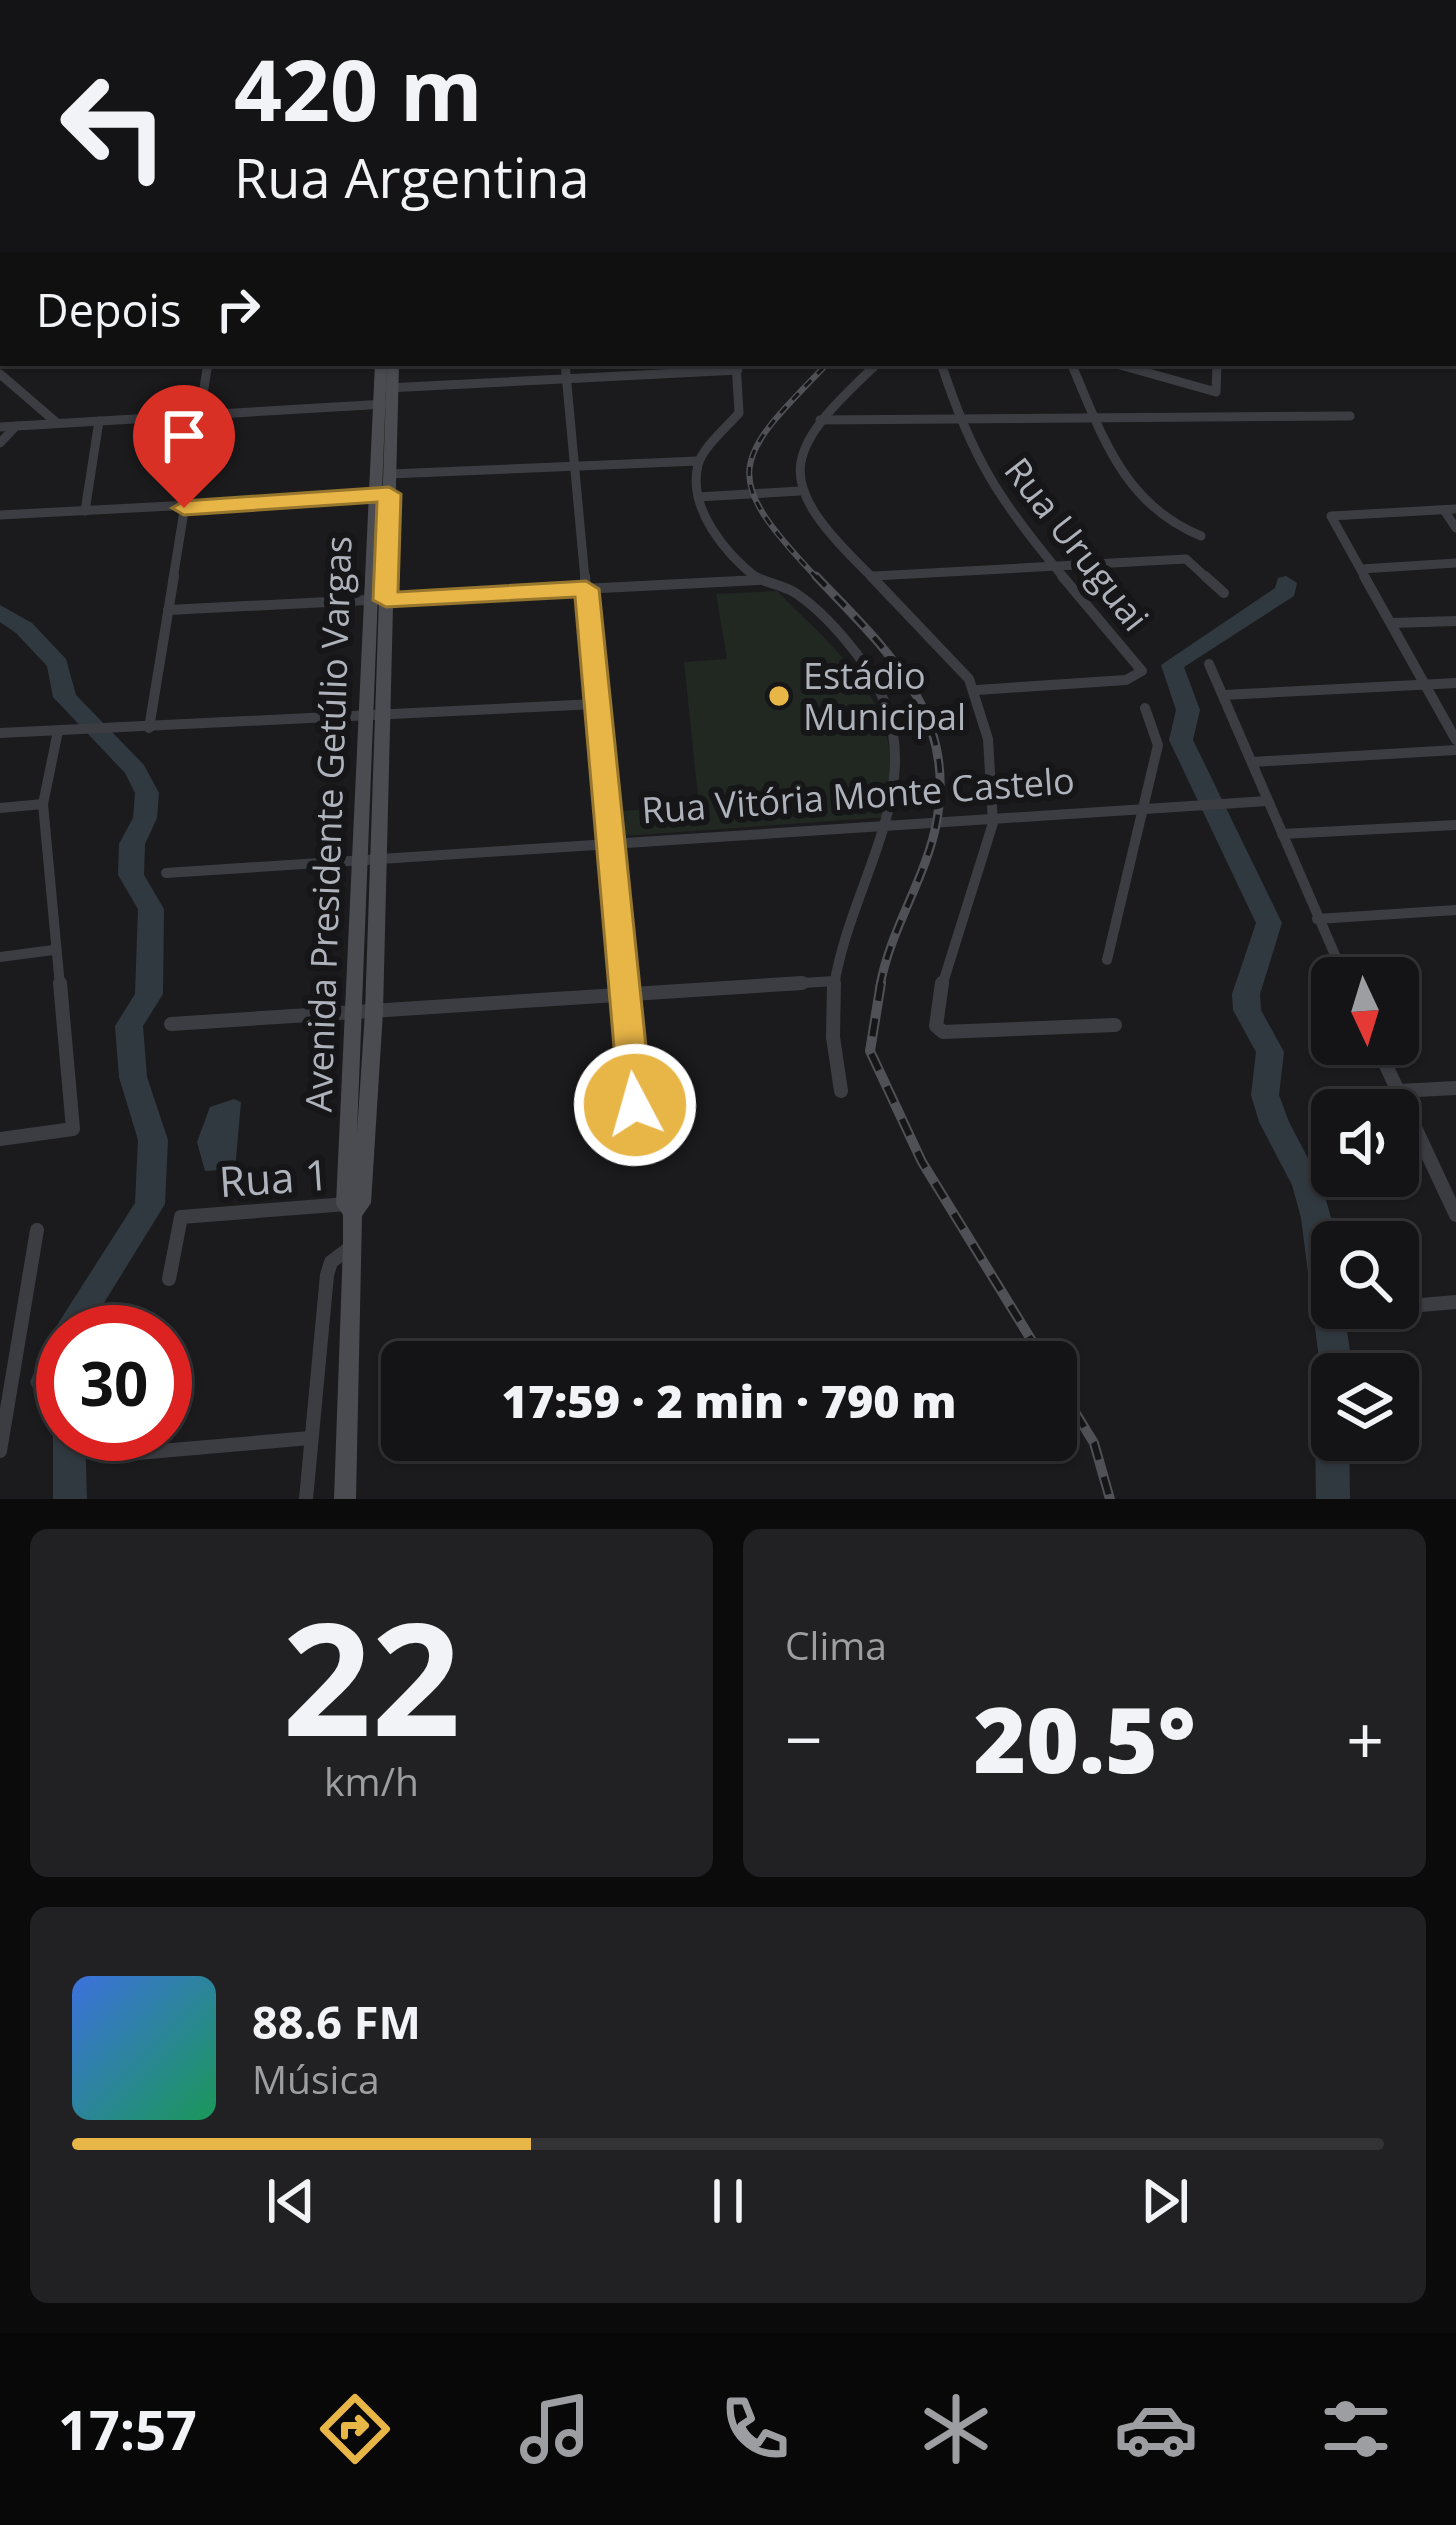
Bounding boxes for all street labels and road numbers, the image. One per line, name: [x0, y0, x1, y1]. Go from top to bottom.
street label: Rua Uruguai: [994, 447, 1160, 641]
street label: Avenida Presidente Getúlio Vargas: [293, 535, 363, 1113]
street label: Rua Vitória Monte Castelo: [640, 755, 1076, 835]
street label: Rua 1: [217, 1145, 331, 1209]

